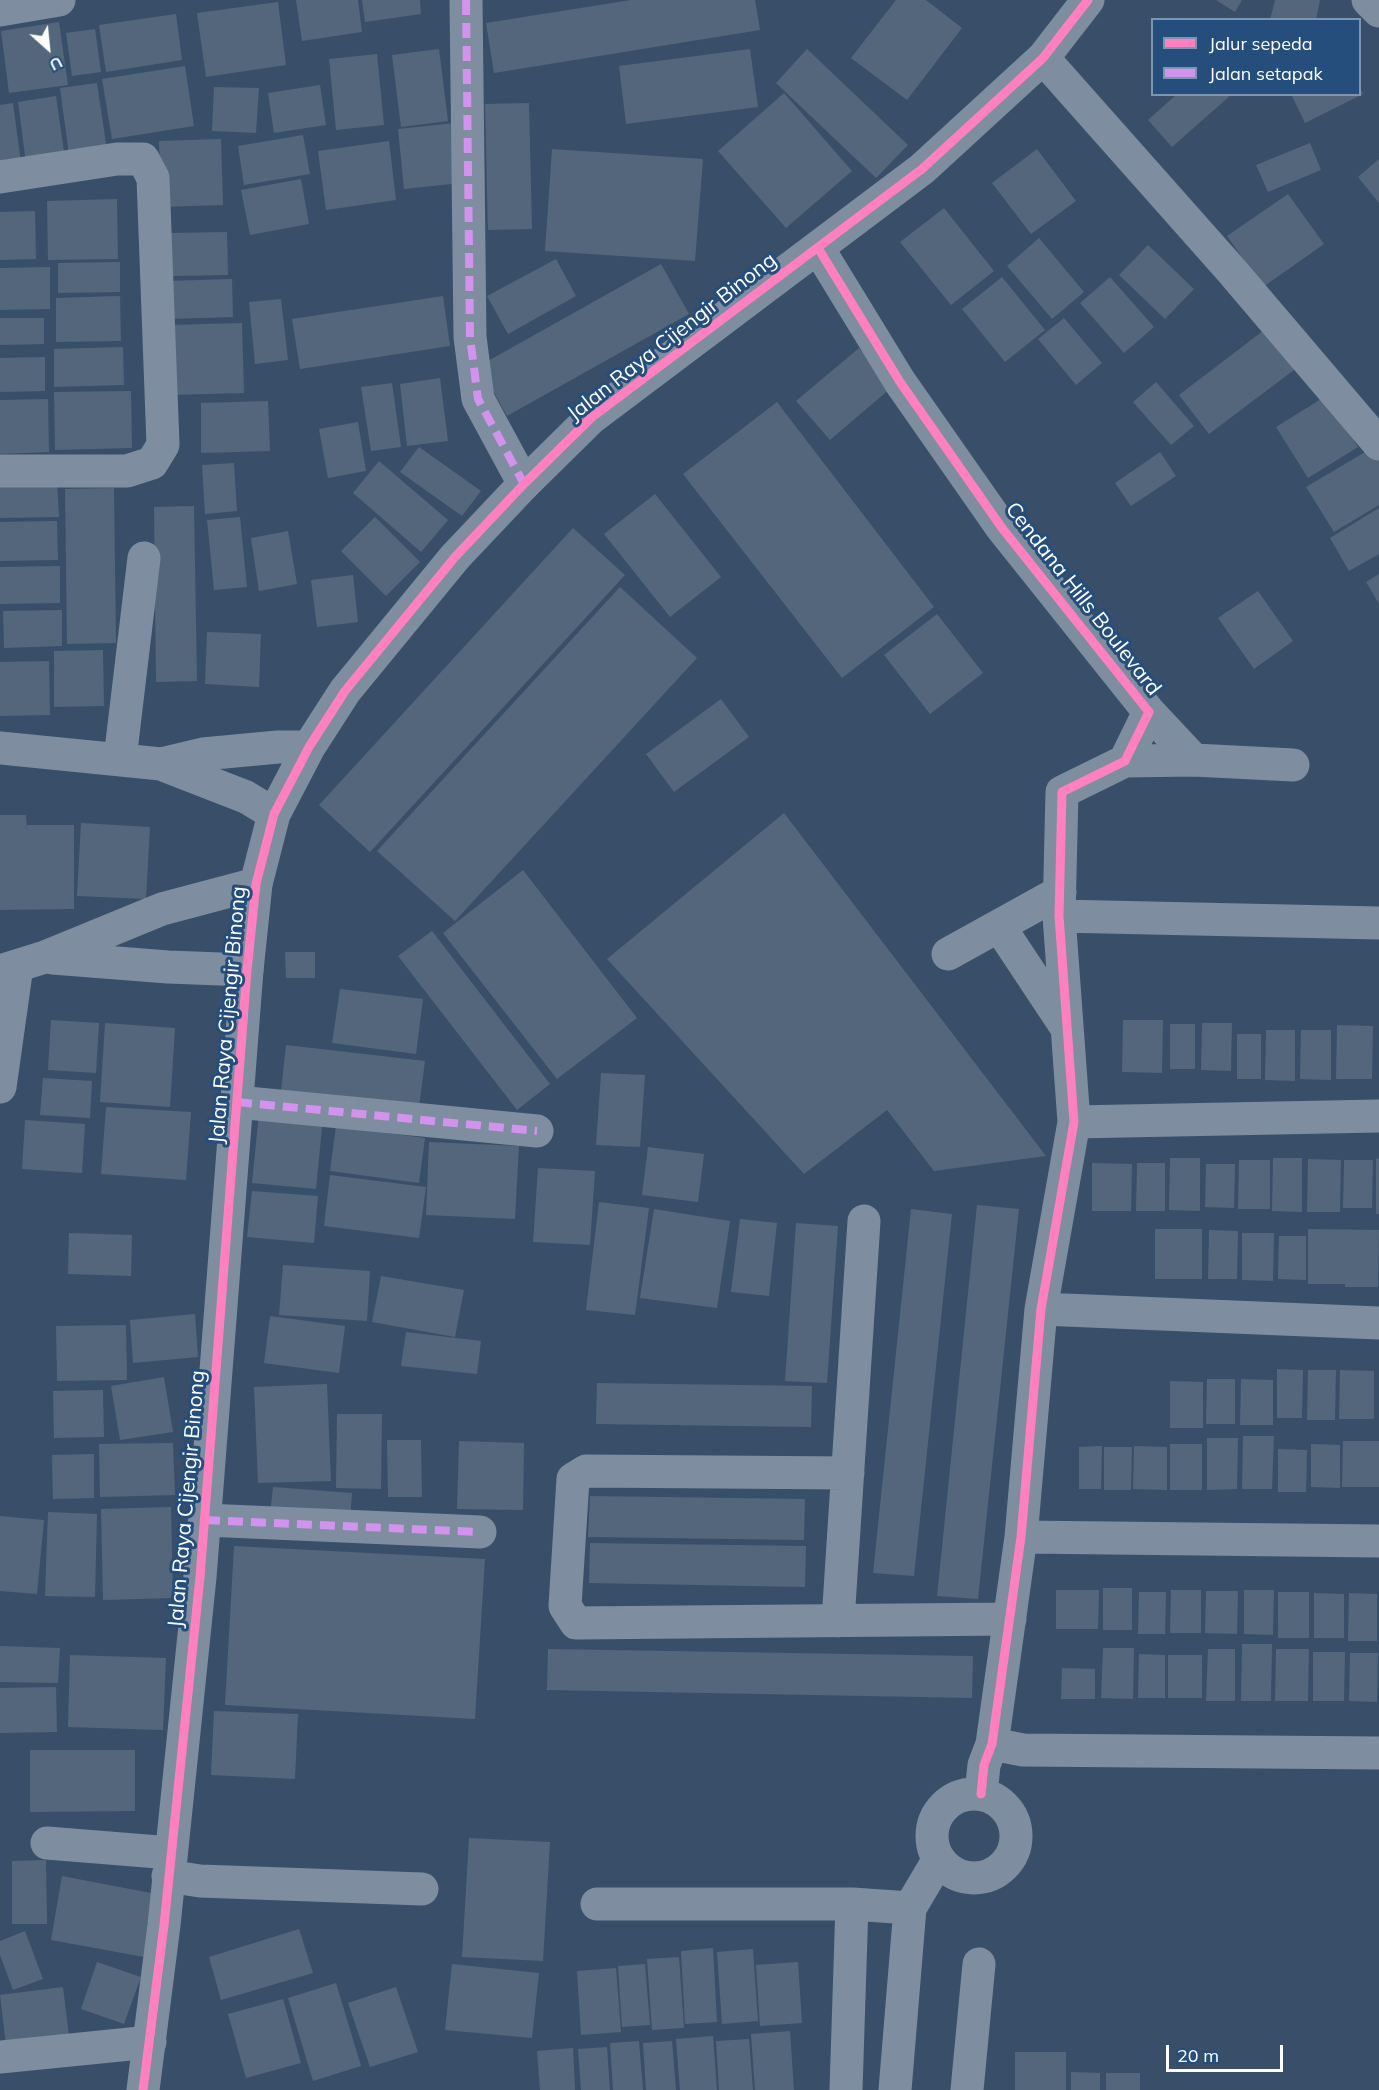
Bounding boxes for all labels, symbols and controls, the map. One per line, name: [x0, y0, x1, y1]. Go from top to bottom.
north arrow: [18, 18, 78, 78]
legend: [1151, 18, 1361, 96]
text: Jalur sepeda: [1209, 32, 1313, 55]
text: U: [46, 52, 66, 76]
text: Jalan setapak: [1209, 62, 1323, 85]
street label: Jalan Raya Cijengir Binong: [562, 248, 782, 426]
street label: Cendana Hills Boulevard: [1000, 497, 1166, 701]
street label: Jalan Raya Cijengir Binong: [204, 885, 252, 1145]
street label: Jalan Raya Cijengir Binong: [163, 1369, 211, 1629]
scale bar: [1169, 2033, 1286, 2071]
text: 20 m: [1177, 2044, 1219, 2067]

